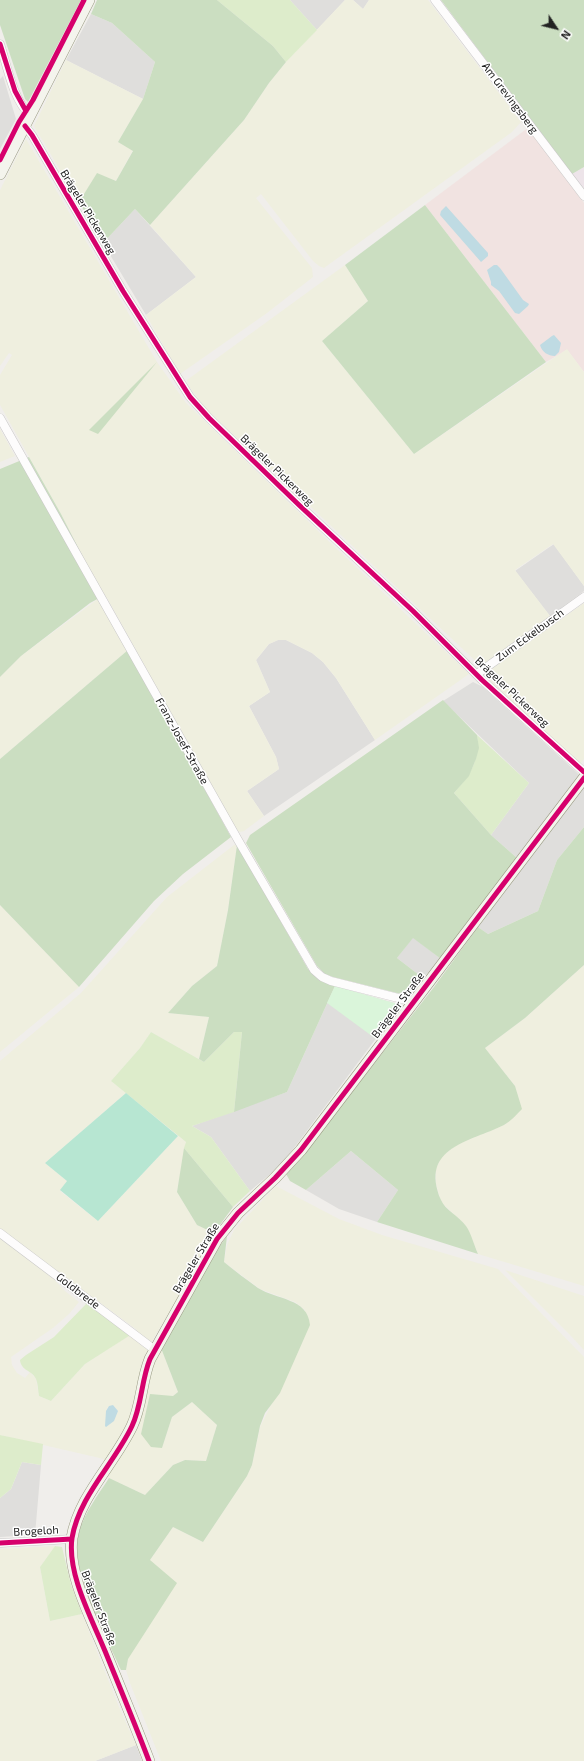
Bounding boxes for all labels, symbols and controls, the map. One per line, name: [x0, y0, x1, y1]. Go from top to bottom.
north arrow: [536, 8, 576, 48]
text: N: [559, 28, 574, 42]
street label: Am Grevingsberg: [479, 60, 541, 136]
street label: Brägeler Pickerweg: [57, 167, 119, 257]
street label: Brägeler Pickerweg: [238, 432, 316, 508]
street label: Zum Eckelbusch: [494, 606, 566, 664]
street label: Brägeler Pickerweg: [472, 654, 552, 730]
street label: Franz-Josef-Straße: [153, 696, 211, 786]
street label: Brägeler Straße: [369, 969, 427, 1041]
street label: Brägeler Straße: [170, 1221, 222, 1295]
street label: Goldbrede: [54, 1270, 102, 1312]
street label: Brogeloh: [13, 1523, 59, 1539]
street label: Brägeler Straße: [79, 1569, 119, 1647]

